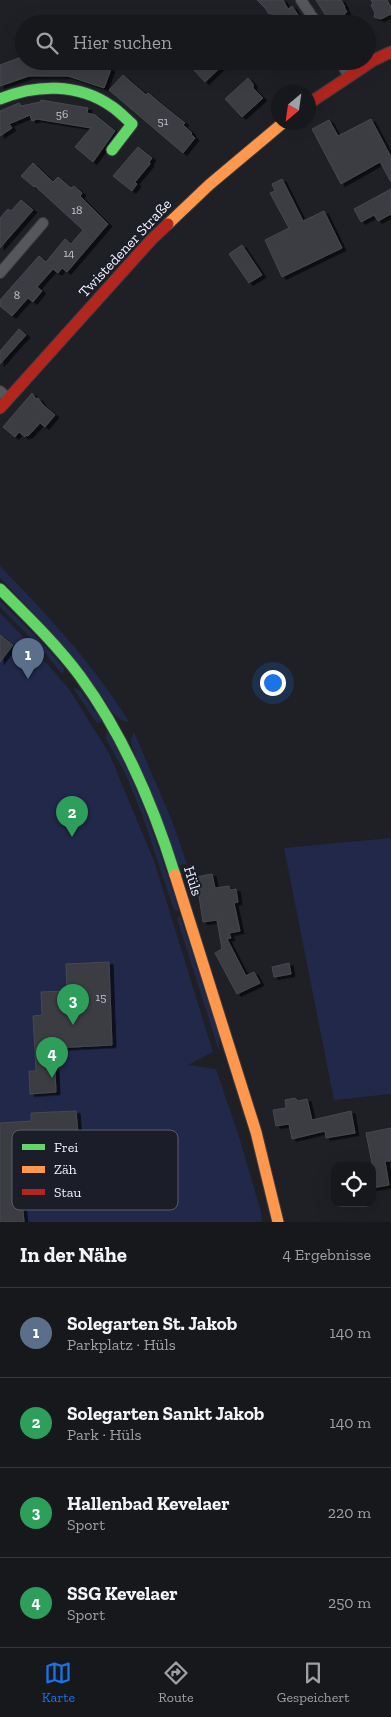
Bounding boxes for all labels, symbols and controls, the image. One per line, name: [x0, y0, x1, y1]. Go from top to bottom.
search box: [15, 15, 376, 70]
icon: search: [33, 29, 61, 57]
text: Hier suchen: [73, 31, 172, 54]
north arrow: [271, 85, 316, 130]
house number: 56: [56, 107, 68, 121]
house number: 51: [158, 114, 169, 128]
street label: Twistedener Straße: [75, 195, 175, 301]
house number: 18: [71, 203, 83, 217]
house number: 14: [63, 246, 75, 260]
house number: 8: [14, 288, 20, 302]
pin: 1: [12, 638, 44, 679]
your location: [260, 670, 286, 696]
pin: 2: [56, 796, 88, 837]
street label: Hüls: [180, 864, 206, 898]
pin: 3: [57, 984, 89, 1025]
house number: 15: [96, 990, 106, 1004]
pin: 4: [36, 1037, 68, 1078]
legend: [12, 1130, 178, 1210]
text: Frei: [54, 1139, 78, 1156]
text: Zäh: [54, 1161, 77, 1178]
map controls: [331, 1162, 376, 1207]
button: locate: [331, 1162, 376, 1207]
text: Stau: [54, 1184, 81, 1201]
text: In der Nähe: [20, 1242, 127, 1267]
text: 4 Ergebnisse: [283, 1245, 371, 1264]
text: Solegarten St. Jakob: [67, 1312, 237, 1335]
text: 1: [33, 1323, 39, 1342]
text: 140 m: [330, 1323, 371, 1342]
text: Parkplatz · Hüls: [67, 1335, 176, 1354]
text: Solegarten Sankt Jakob: [67, 1402, 264, 1425]
text: 2: [32, 1413, 40, 1432]
text: 140 m: [330, 1413, 371, 1432]
text: Park · Hüls: [67, 1425, 142, 1444]
text: Hallenbad Kevelaer: [67, 1492, 230, 1515]
text: 3: [32, 1503, 40, 1522]
text: 220 m: [328, 1503, 371, 1522]
text: Sport: [67, 1515, 105, 1534]
text: SSG Kevelaer: [67, 1582, 178, 1605]
text: 4: [31, 1593, 41, 1612]
text: 250 m: [328, 1593, 371, 1612]
text: Sport: [67, 1605, 105, 1624]
tab: Karte: [42, 1659, 75, 1706]
tab: Route: [158, 1659, 194, 1706]
tab: Gespeichert: [277, 1659, 349, 1706]

